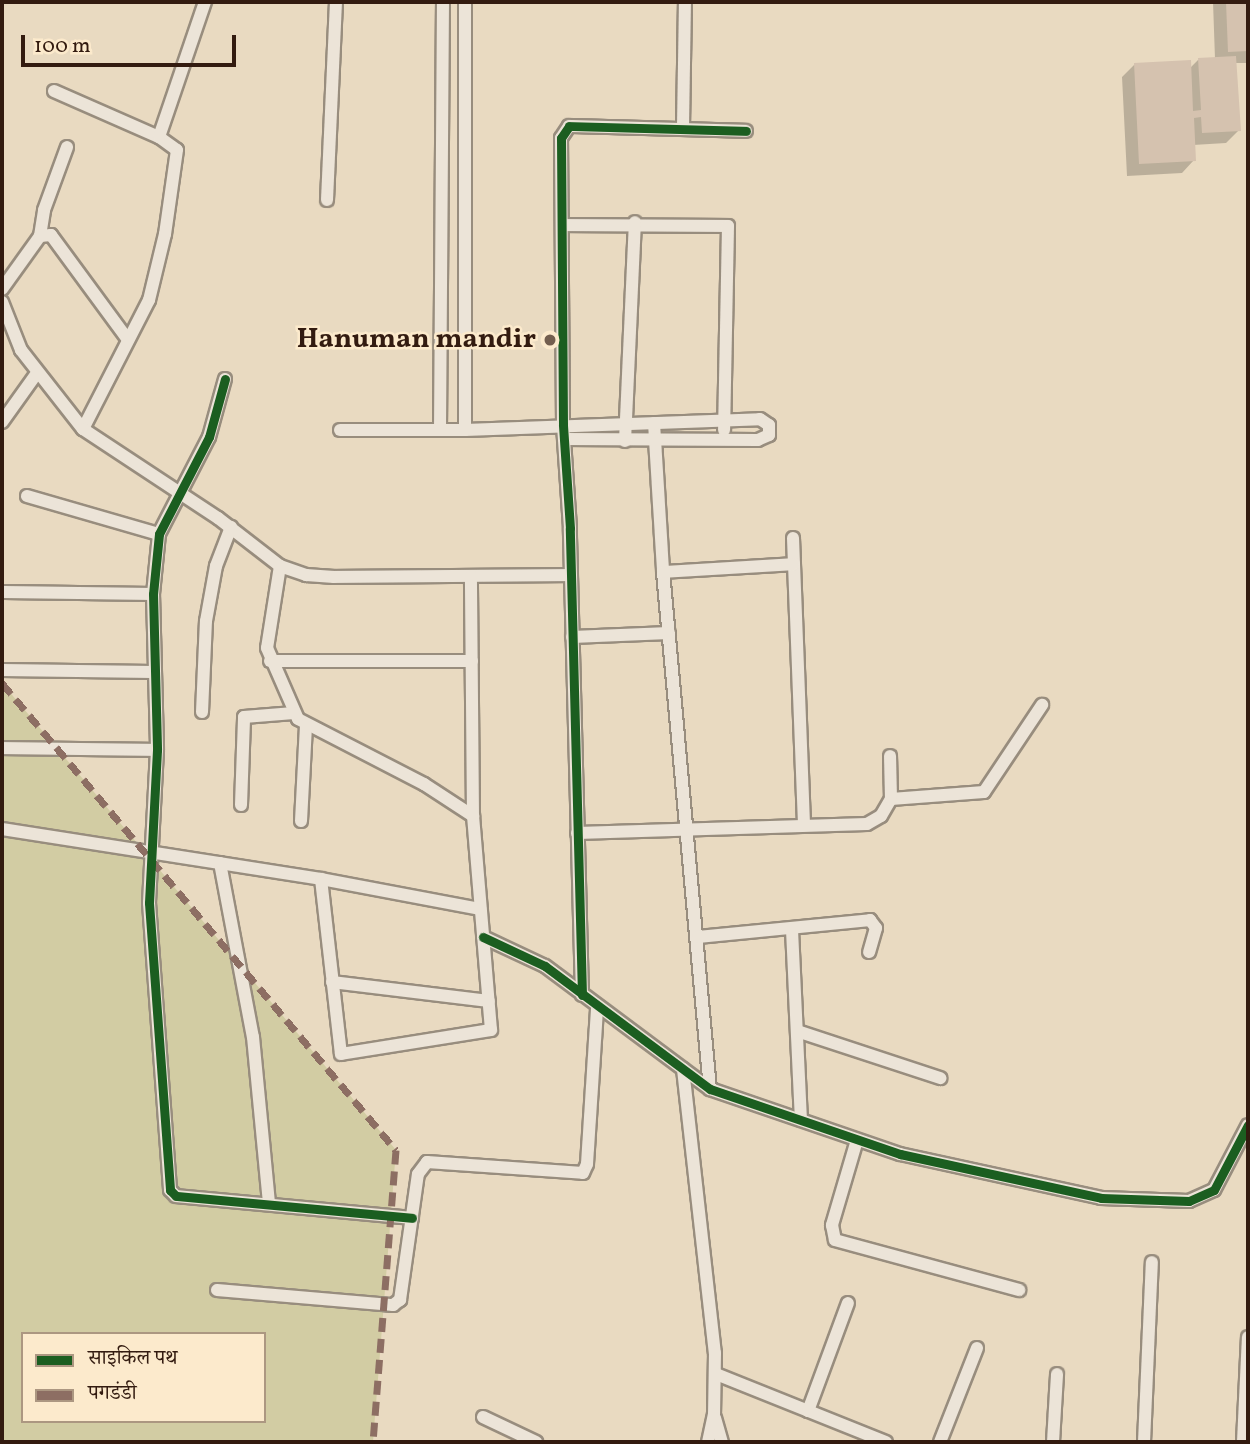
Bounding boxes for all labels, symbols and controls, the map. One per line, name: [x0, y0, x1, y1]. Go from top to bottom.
scale bar: [24, 21, 240, 65]
text: 100 m: [34, 32, 91, 61]
place label: Hanuman mandir: [297, 323, 536, 357]
marker: Hanuman mandir: [542, 332, 558, 348]
legend: [21, 1332, 266, 1423]
text: साइकिल पथ: [88, 1344, 178, 1373]
text: पगडंडी: [88, 1379, 137, 1408]

